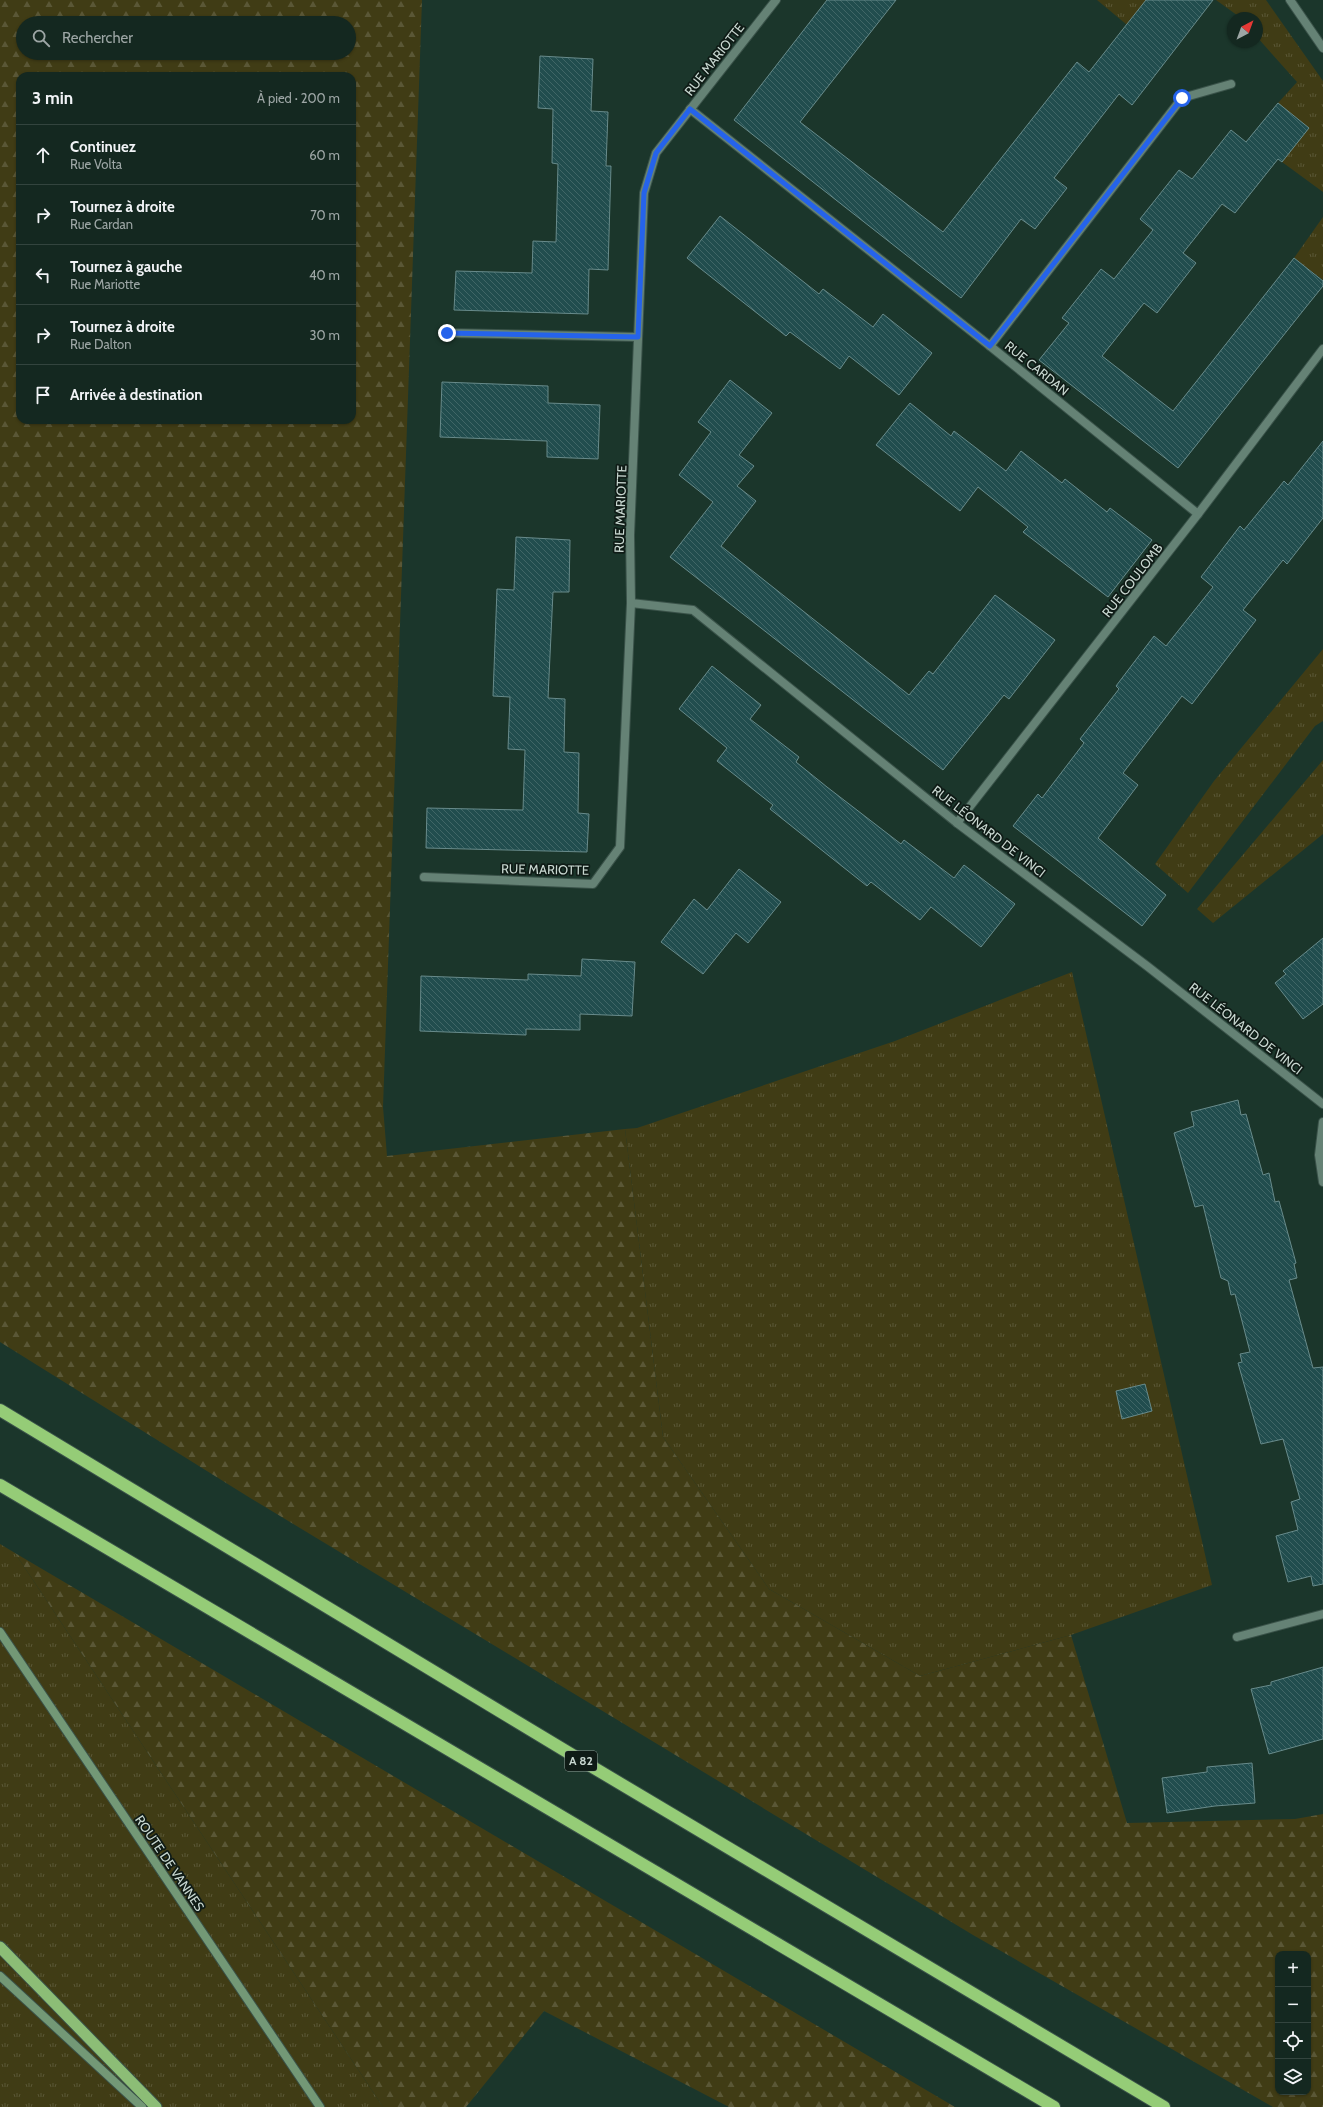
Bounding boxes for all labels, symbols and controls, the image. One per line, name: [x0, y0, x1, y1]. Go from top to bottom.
north arrow: [1227, 12, 1263, 48]
search box: [16, 16, 356, 60]
street label: RUE MARIOTTE: [681, 19, 747, 99]
icon: search: [30, 27, 52, 49]
text: Rechercher: [62, 29, 133, 47]
text: 3 min: [32, 88, 73, 108]
route start: [1173, 89, 1191, 107]
text: À pied · 200 m: [257, 90, 340, 106]
text: Continuez: [70, 138, 136, 156]
icon: ahead: [32, 144, 54, 166]
text: 60 m: [309, 147, 340, 163]
text: Rue Volta: [70, 156, 122, 172]
text: Tournez à droite: [70, 198, 175, 216]
icon: right: [32, 204, 54, 226]
text: 70 m: [310, 207, 340, 223]
text: Rue Cardan: [70, 216, 133, 232]
text: Tournez à gauche: [70, 258, 182, 276]
icon: left: [32, 264, 54, 286]
text: 40 m: [309, 267, 340, 283]
text: Rue Mariotte: [70, 276, 140, 292]
text: Tournez à droite: [70, 318, 175, 336]
icon: right: [32, 324, 54, 346]
route end: [438, 324, 456, 342]
text: 30 m: [310, 327, 340, 343]
text: Rue Dalton: [70, 336, 131, 352]
street label: RUE CARDAN: [1002, 337, 1072, 399]
icon: arrive: [32, 384, 54, 406]
text: Arrivée à destination: [70, 386, 202, 404]
street label: RUE MARIOTTE: [610, 465, 630, 553]
street label: RUE COULOMB: [1098, 540, 1166, 620]
street label: RUE LÉONARD DE VINCI: [929, 781, 1050, 880]
street label: RUE MARIOTTE: [501, 860, 589, 878]
street label: RUE LÉONARD DE VINCI: [1186, 978, 1307, 1077]
road number: A 82: [565, 1751, 597, 1771]
street label: ROUTE DE VANNES: [132, 1812, 208, 1914]
map controls: [1275, 1951, 1311, 2095]
button: +: [1275, 1951, 1311, 1987]
button: −: [1275, 1987, 1311, 2023]
button: locate: [1275, 2023, 1311, 2059]
button: layers: [1275, 2059, 1311, 2095]

